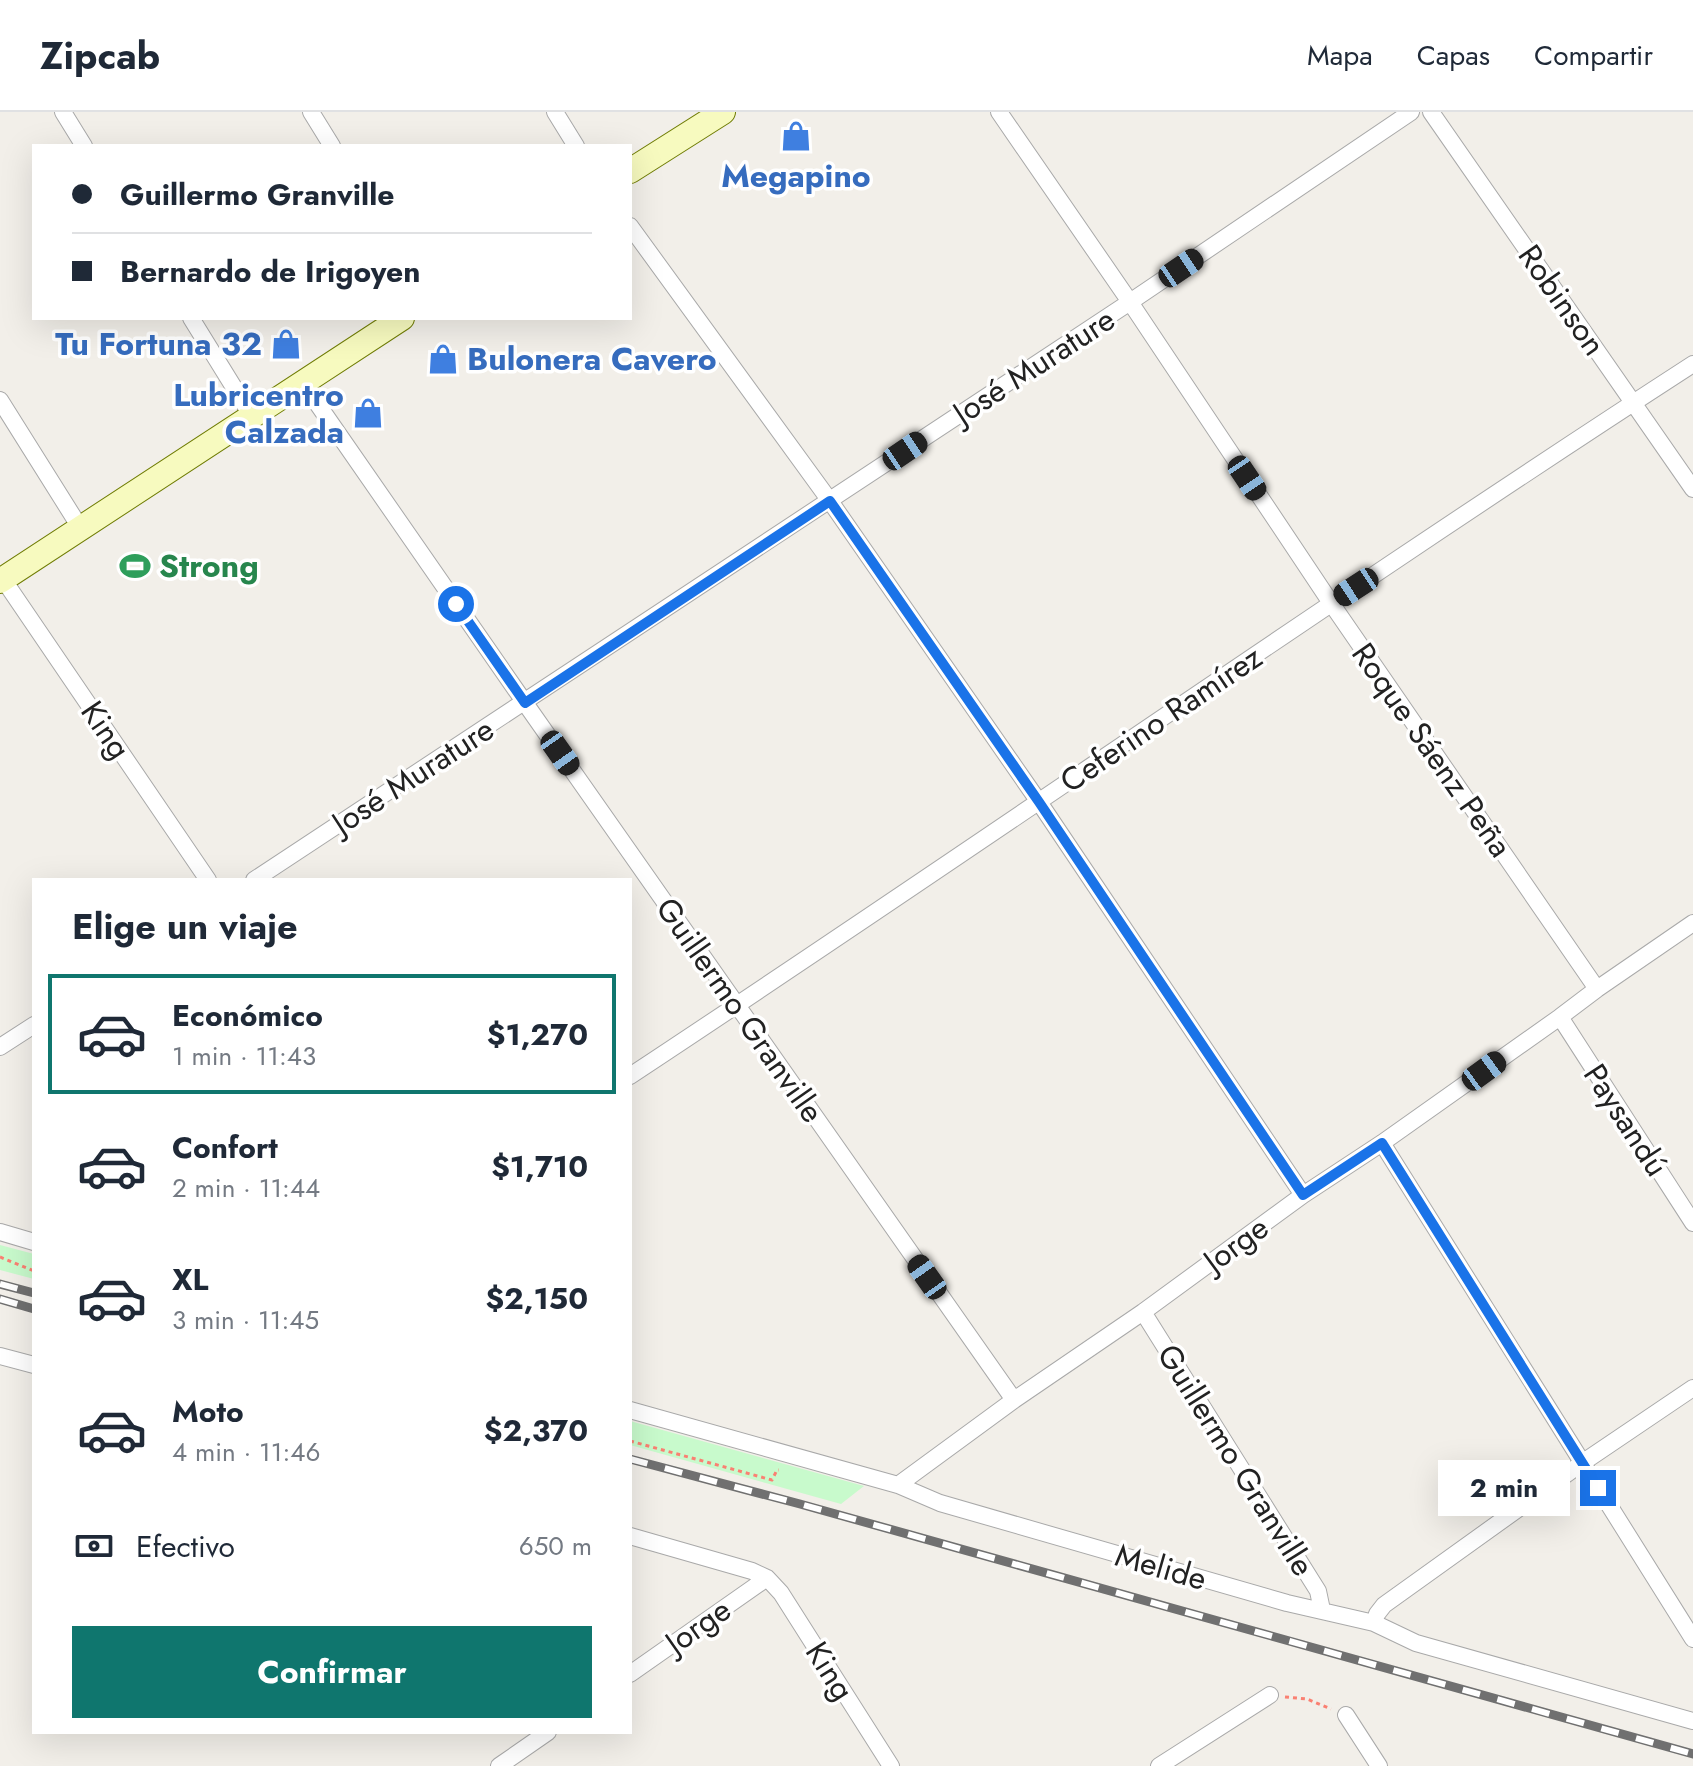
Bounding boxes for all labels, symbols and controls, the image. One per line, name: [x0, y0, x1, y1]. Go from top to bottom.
text: Zipcab: [40, 28, 160, 83]
text: Mapa: [1307, 35, 1373, 76]
text: Capas: [1417, 35, 1490, 76]
text: Compartir: [1534, 35, 1653, 76]
shop icon: Megapino: [779, 119, 813, 153]
place label: Megapino: [721, 153, 871, 199]
text: Guillermo Granville: [120, 173, 394, 216]
street label: Robinson: [1507, 235, 1617, 365]
car: [1154, 245, 1208, 291]
text: Bernardo de Irigoyen: [120, 250, 420, 293]
street label: José Murature: [941, 296, 1124, 438]
place label: Tu Fortuna 32: [55, 321, 262, 367]
shop icon: Tu Fortuna 32: [269, 327, 303, 361]
place label: Bulonera Cavero: [467, 336, 717, 382]
shop icon: Bulonera Cavero: [426, 342, 460, 376]
place label: Lubricentro Calzada: [173, 372, 344, 455]
shop icon: Lubricentro Calzada: [351, 396, 385, 430]
car: [878, 428, 932, 474]
car: [1224, 451, 1270, 505]
place label: Strong: [159, 543, 259, 589]
sports icon: Strong: [118, 549, 152, 583]
car: [1329, 564, 1383, 610]
route start: [438, 586, 474, 622]
street label: Roque Sáenz Peña: [1341, 633, 1523, 867]
street label: Ceferino Ramírez: [1051, 634, 1272, 804]
street label: King: [70, 692, 142, 768]
street label: José Murature: [320, 706, 503, 848]
car: [536, 726, 584, 780]
street label: Guillermo Granville: [645, 888, 835, 1132]
text: Elige un viaje: [72, 900, 298, 952]
text: Económico: [172, 994, 323, 1037]
icon: car: [76, 998, 148, 1070]
text: $1,270: [487, 1013, 588, 1056]
text: 1 min · 11:43: [172, 1037, 316, 1075]
car: [1458, 1047, 1510, 1095]
street label: Paysandú: [1572, 1055, 1680, 1185]
text: Confort: [172, 1126, 278, 1169]
icon: car: [76, 1130, 148, 1202]
text: $1,710: [491, 1145, 588, 1188]
text: 2 min · 11:44: [172, 1169, 320, 1207]
street label: Jorge: [1191, 1205, 1278, 1286]
car: [903, 1250, 951, 1304]
text: XL: [172, 1258, 208, 1301]
icon: car: [76, 1262, 148, 1334]
text: $2,150: [485, 1277, 588, 1320]
text: 3 min · 11:45: [172, 1301, 319, 1339]
street label: Guillermo Granville: [1146, 1335, 1326, 1585]
text: Moto: [172, 1390, 244, 1433]
icon: car: [76, 1394, 148, 1466]
text: $2,370: [484, 1409, 588, 1452]
text: 4 min · 11:46: [172, 1433, 320, 1471]
callout: 2 min: [1438, 1460, 1570, 1516]
text: 2 min: [1470, 1469, 1538, 1507]
route end: [1580, 1470, 1616, 1506]
icon: cash: [72, 1524, 116, 1568]
text: Efectivo: [136, 1525, 235, 1568]
text: 650 m: [519, 1527, 592, 1565]
street label: Melide: [1110, 1532, 1212, 1602]
street label: Jorge: [653, 1587, 740, 1667]
button: Confirmar: [72, 1626, 592, 1718]
street label: King: [794, 1633, 866, 1709]

